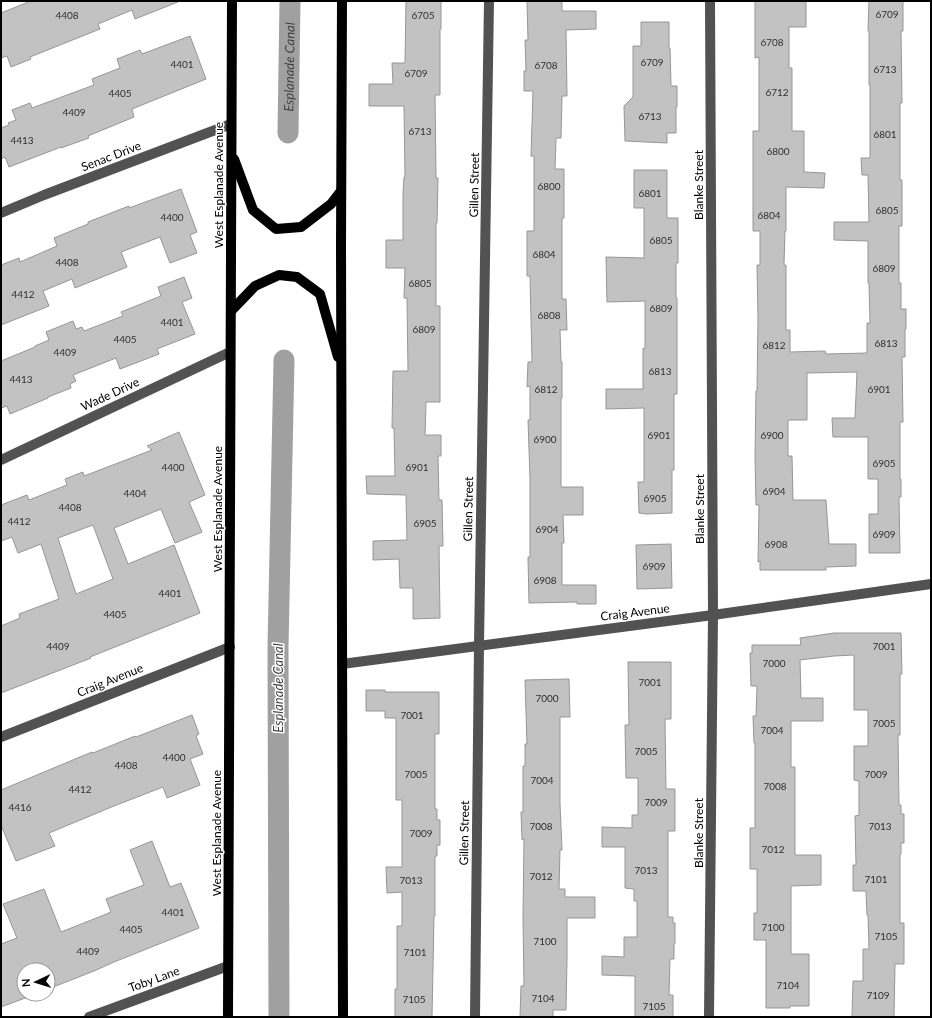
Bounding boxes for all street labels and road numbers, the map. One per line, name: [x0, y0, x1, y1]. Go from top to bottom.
street label: West Esplanade Avenue: [211, 122, 226, 248]
street label: Senac Drive: [79, 138, 143, 174]
street label: Blanke Street: [691, 149, 706, 220]
street label: Gillen Street: [466, 152, 482, 218]
street label: Wade Drive: [79, 374, 141, 414]
street label: West Esplanade Avenue: [210, 446, 225, 572]
street label: Blanke Street: [692, 473, 707, 544]
street label: Gillen Street: [460, 476, 476, 542]
street label: Craig Avenue: [599, 600, 671, 624]
street label: Craig Avenue: [75, 660, 145, 700]
street label: West Esplanade Avenue: [209, 770, 224, 896]
street label: Blanke Street: [691, 797, 706, 868]
street label: Gillen Street: [456, 800, 472, 866]
street label: Toby Lane: [126, 963, 182, 995]

